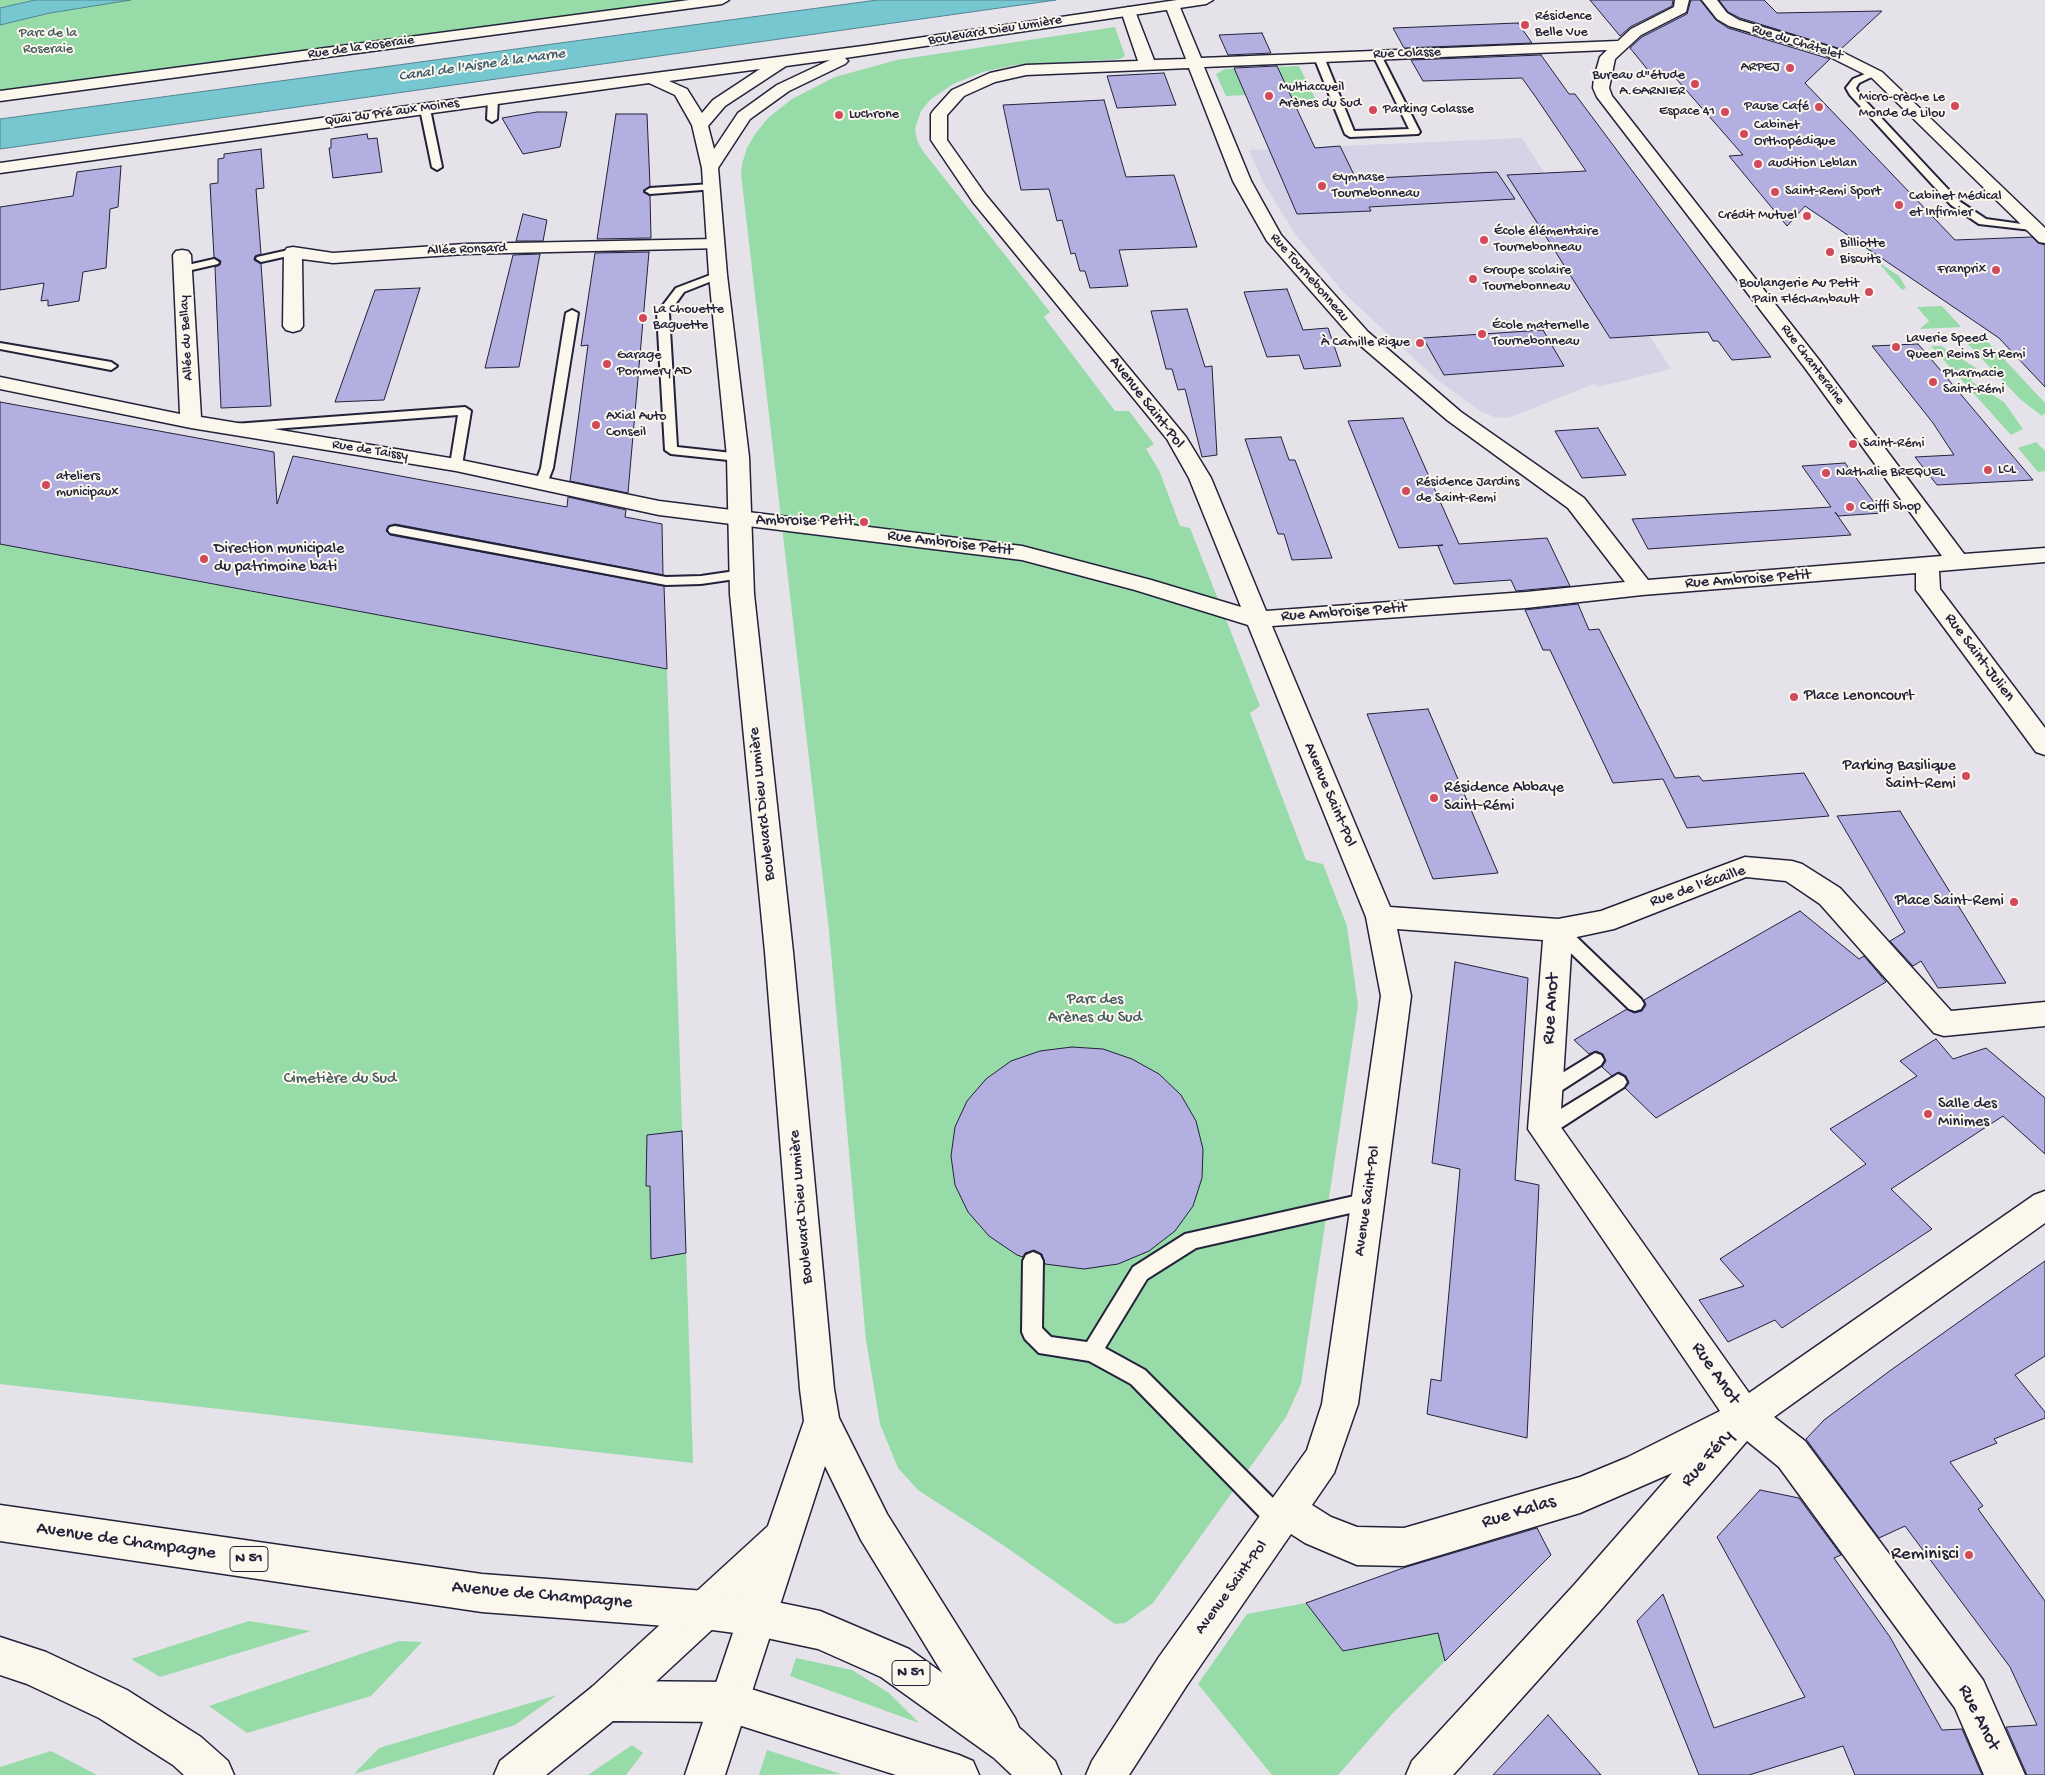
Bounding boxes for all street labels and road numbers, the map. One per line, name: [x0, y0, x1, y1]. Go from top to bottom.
street label: Boulevard Dieu Lumière: [927, 12, 1063, 50]
street label: Rue du Châtelet: [1749, 21, 1845, 65]
street label: Rue de la Roseraie: [307, 32, 415, 64]
street label: Rue Colasse: [1373, 44, 1441, 64]
street label: Quai du Pré aux Moines: [324, 95, 460, 131]
street label: Rue Tournebonneau: [1266, 230, 1352, 326]
street label: Allée Ronsard: [427, 240, 507, 260]
street label: Allée du Bellay: [176, 295, 198, 381]
street label: Rue Chanteraine: [1776, 321, 1848, 409]
street label: Avenue Saint-Pol: [1104, 353, 1188, 453]
street label: Rue de Taissy: [331, 437, 409, 465]
street label: Rue Ambroise Petit: [886, 527, 1014, 561]
street label: Rue Ambroise Petit: [1684, 566, 1812, 594]
street label: Rue Ambroise Petit: [1280, 599, 1408, 627]
street label: Rue Saint-Julien: [1940, 610, 2018, 706]
street label: Boulevard Dieu Lumière: [745, 726, 781, 882]
street label: Avenue Saint-Pol: [1298, 740, 1360, 850]
street label: Rue de l'Écaille: [1648, 862, 1748, 912]
street label: Rue Anot: [1538, 973, 1566, 1045]
street label: Boulevard Dieu Lumière: [786, 1129, 818, 1285]
street label: Avenue Saint-Pol: [1351, 1144, 1385, 1258]
street label: Rue Anot: [1685, 1338, 1745, 1410]
street label: Rue Féry: [1677, 1426, 1739, 1492]
street label: Rue Kalas: [1479, 1491, 1559, 1535]
street label: Avenue de Champagne: [35, 1518, 217, 1566]
street label: Avenue Saint-Pol: [1191, 1537, 1273, 1639]
road number: N 51: [230, 1546, 268, 1572]
street label: Avenue de Champagne: [451, 1577, 633, 1615]
road number: N 51: [892, 1660, 930, 1686]
street label: Rue Anot: [1952, 1681, 2004, 1755]

